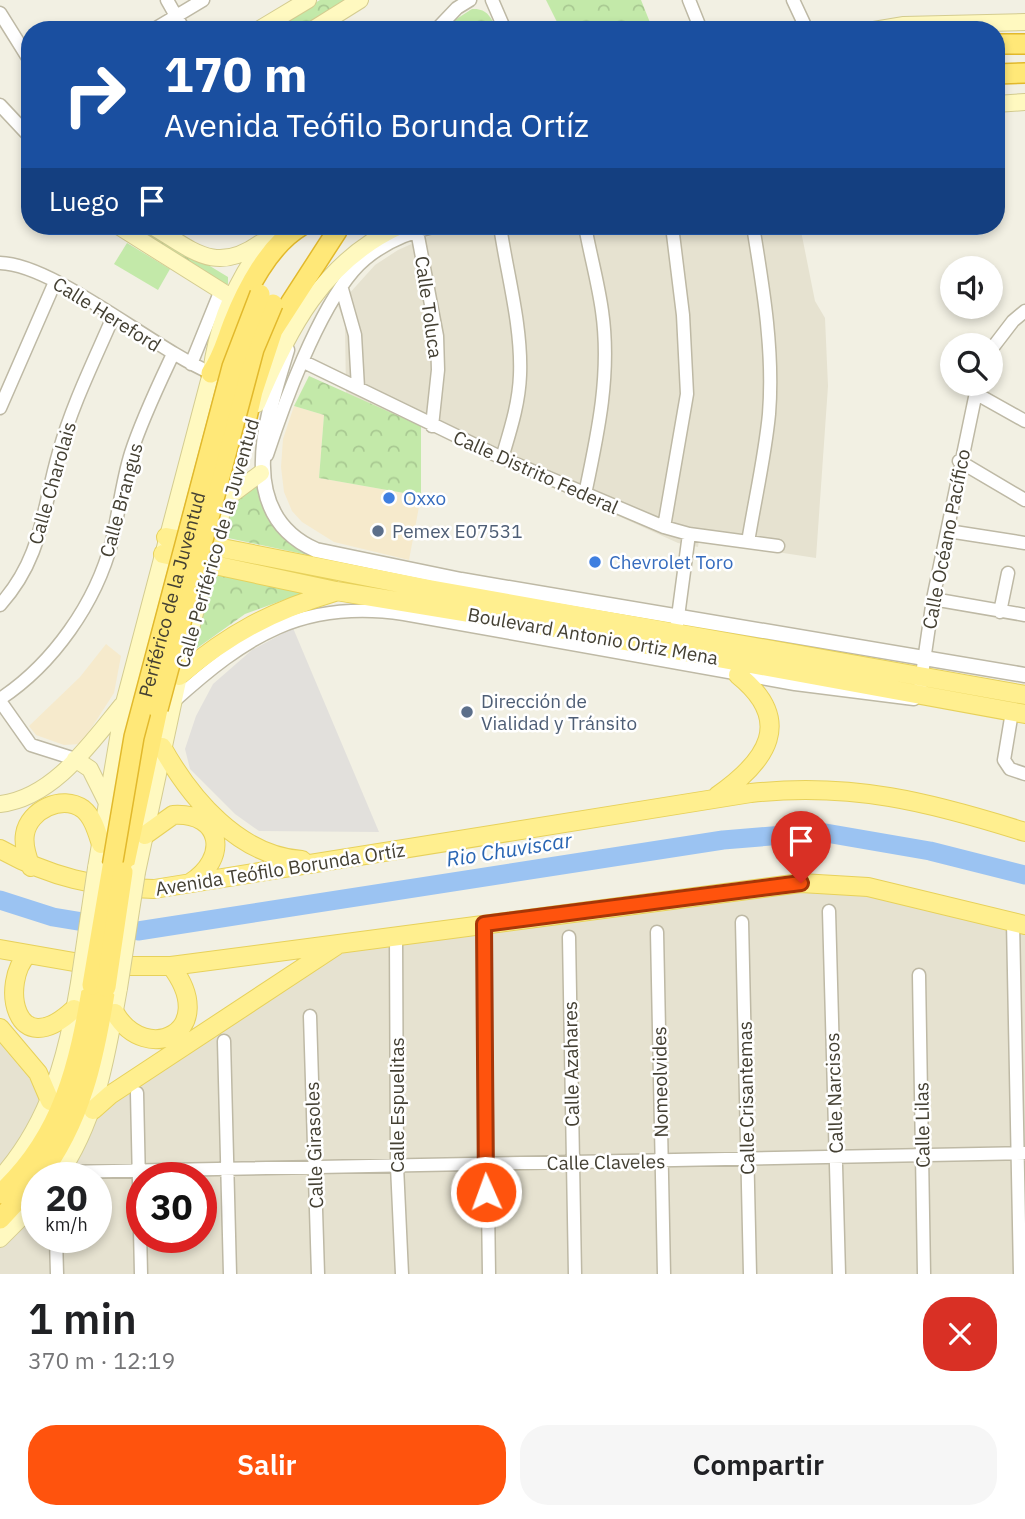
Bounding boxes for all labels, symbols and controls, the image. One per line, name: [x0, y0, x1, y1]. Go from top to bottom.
text: 170 m: [164, 42, 308, 105]
icon: right: [49, 49, 140, 140]
text: Avenida Teófilo Borunda Ortíz: [164, 104, 589, 146]
icon: arrive: [133, 182, 171, 220]
text: Luego: [49, 184, 119, 218]
street label: Calle Toluca: [410, 254, 448, 360]
map controls: [940, 256, 1003, 396]
button: sound: [940, 256, 1003, 319]
street label: Calle Hereford: [49, 271, 165, 357]
button: search: [940, 333, 1003, 396]
street label: Calle Periférico de la Juventud: [170, 416, 264, 670]
street label: Calle Charolais: [23, 419, 81, 547]
street label: Calle Distrito Federal: [450, 425, 622, 519]
street label: Calle Brangus: [94, 440, 148, 560]
street label: Calle Océano Pacífico: [917, 447, 975, 631]
place label: Oxxo: [403, 486, 446, 510]
street label: Periférico de la Juventud: [134, 490, 210, 700]
marker: Oxxo: [381, 490, 397, 506]
place label: Pemex E07531: [392, 519, 523, 543]
marker: Pemex E07531: [370, 523, 386, 539]
place label: Chevrolet Toro: [609, 550, 733, 574]
marker: Chevrolet Toro: [587, 554, 603, 570]
street label: Boulevard Antonio Ortiz Mena: [466, 602, 720, 670]
place label: Dirección de Vialidad y Tránsito: [481, 689, 637, 735]
marker: Dirección de Vialidad y Tránsito: [459, 704, 475, 720]
pin: [771, 811, 831, 883]
icon: arrive: [782, 822, 820, 860]
water label: Rio Chuviscar: [444, 825, 575, 873]
street label: Avenida Teófilo Borunda Ortíz: [154, 837, 407, 901]
street label: Calle Azahares: [558, 1001, 584, 1127]
street label: Calle Crisantemas: [733, 1021, 759, 1175]
street label: Nomeolvides: [647, 1026, 673, 1138]
street label: Calle Narcisos: [820, 1032, 848, 1154]
street label: Calle Espuelitas: [385, 1037, 409, 1173]
street label: Calle Girasoles: [300, 1081, 328, 1209]
street label: Calle Lilas: [909, 1082, 935, 1168]
street label: Calle Claveles: [547, 1149, 665, 1175]
position arrow: [449, 1155, 523, 1229]
speed limit sign: 30: [126, 1162, 217, 1253]
text: 20: [45, 1175, 88, 1221]
text: km/h: [45, 1213, 88, 1236]
text: 1 min: [28, 1291, 137, 1346]
button: close: [923, 1297, 997, 1371]
text: 370 m · 12:19: [28, 1345, 175, 1375]
button: Salir: [28, 1425, 506, 1505]
button: Compartir: [520, 1425, 997, 1505]

